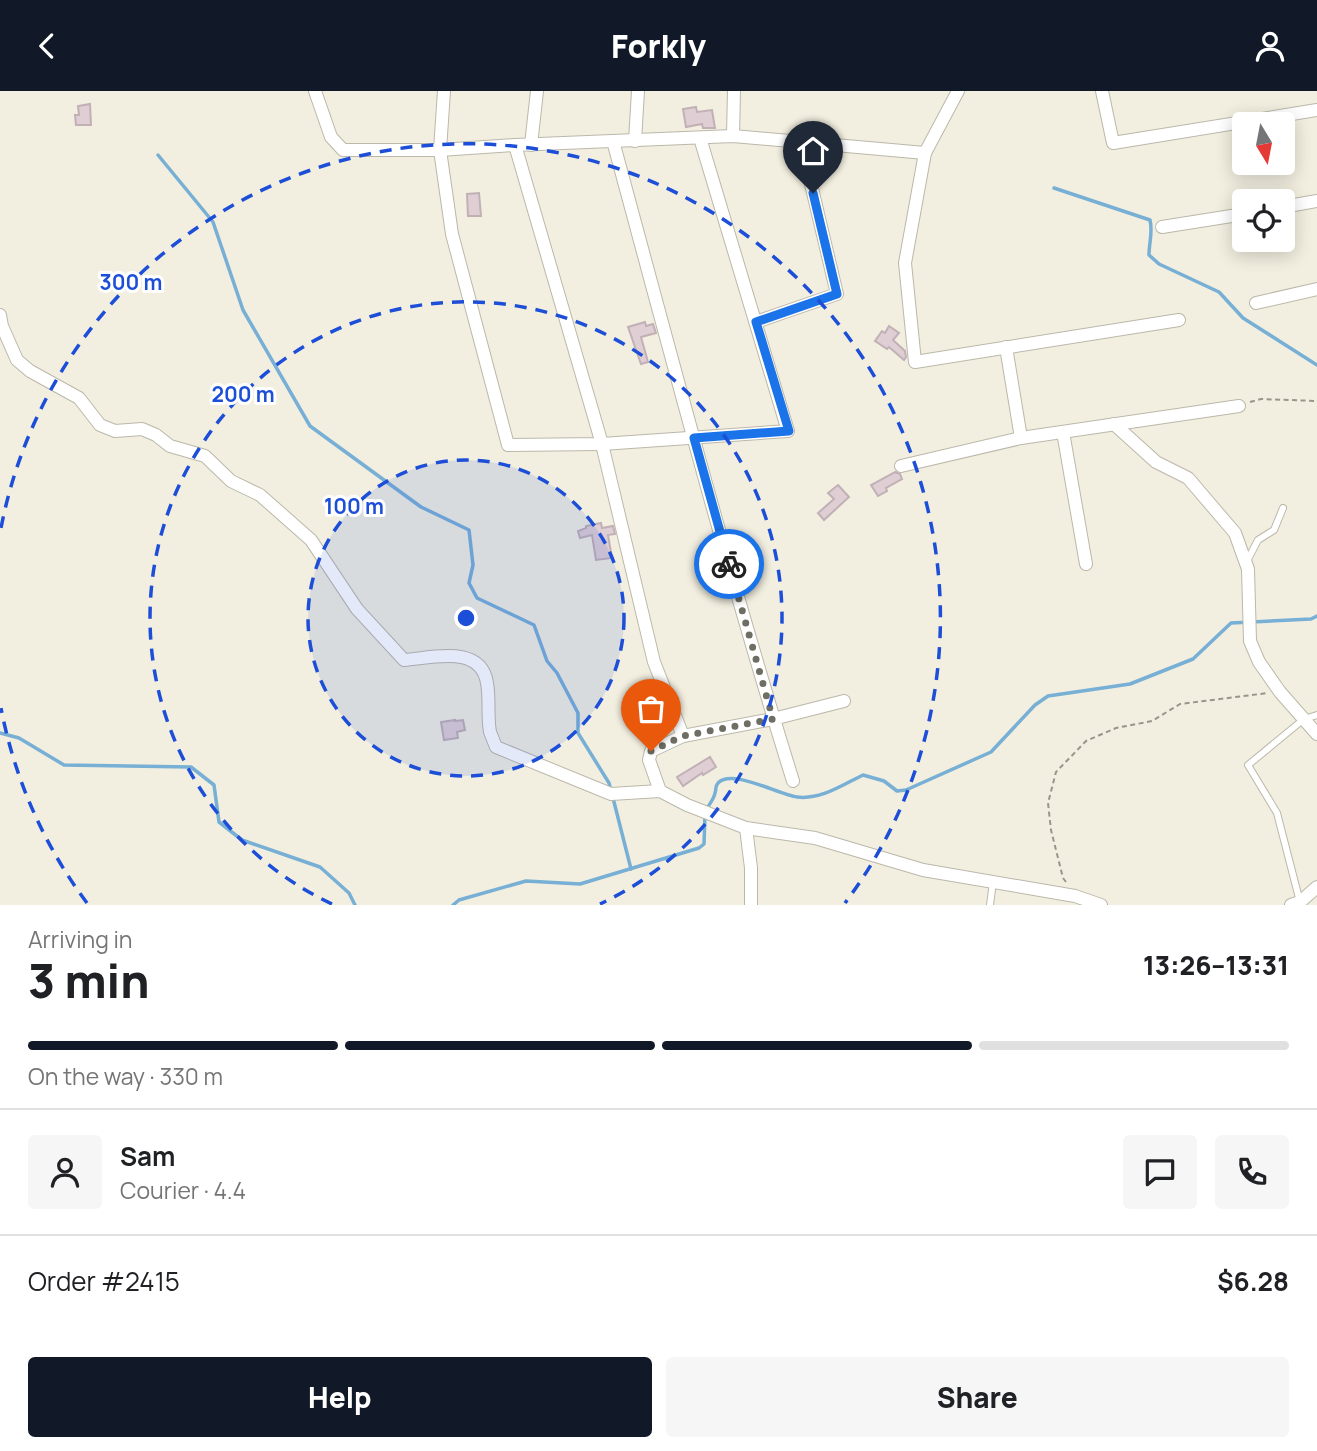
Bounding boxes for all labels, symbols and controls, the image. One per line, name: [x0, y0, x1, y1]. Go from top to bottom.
text: Forkly: [611, 24, 706, 68]
icon: back: [28, 27, 66, 65]
icon: person: [1251, 27, 1289, 65]
north arrow: [1232, 112, 1295, 175]
map controls: [1232, 112, 1295, 252]
pin: [783, 121, 843, 193]
icon: home: [794, 132, 832, 170]
button: locate: [1232, 189, 1295, 252]
text: 300 m: [100, 268, 162, 296]
text: 200 m: [211, 380, 275, 408]
text: 100 m: [324, 492, 384, 520]
courier: [694, 529, 764, 599]
icon: bike: [710, 545, 748, 583]
centre of rings: [454, 606, 478, 630]
pin: [621, 679, 681, 751]
icon: bag: [632, 690, 670, 728]
text: Arriving in: [28, 923, 133, 955]
text: 13:26–13:31: [1143, 947, 1289, 983]
text: 3 min: [28, 949, 149, 1012]
text: On the way · 330 m: [28, 1060, 223, 1092]
button: person: [28, 1135, 102, 1209]
button: chat: [1123, 1135, 1197, 1209]
button: phone: [1215, 1135, 1289, 1209]
text: Sam: [120, 1138, 175, 1174]
text: Courier · 4.4: [120, 1174, 246, 1206]
text: Order #2415: [28, 1263, 180, 1299]
text: $6.28: [1217, 1263, 1289, 1299]
button: Help: [28, 1357, 652, 1437]
button: Share: [666, 1357, 1289, 1437]

